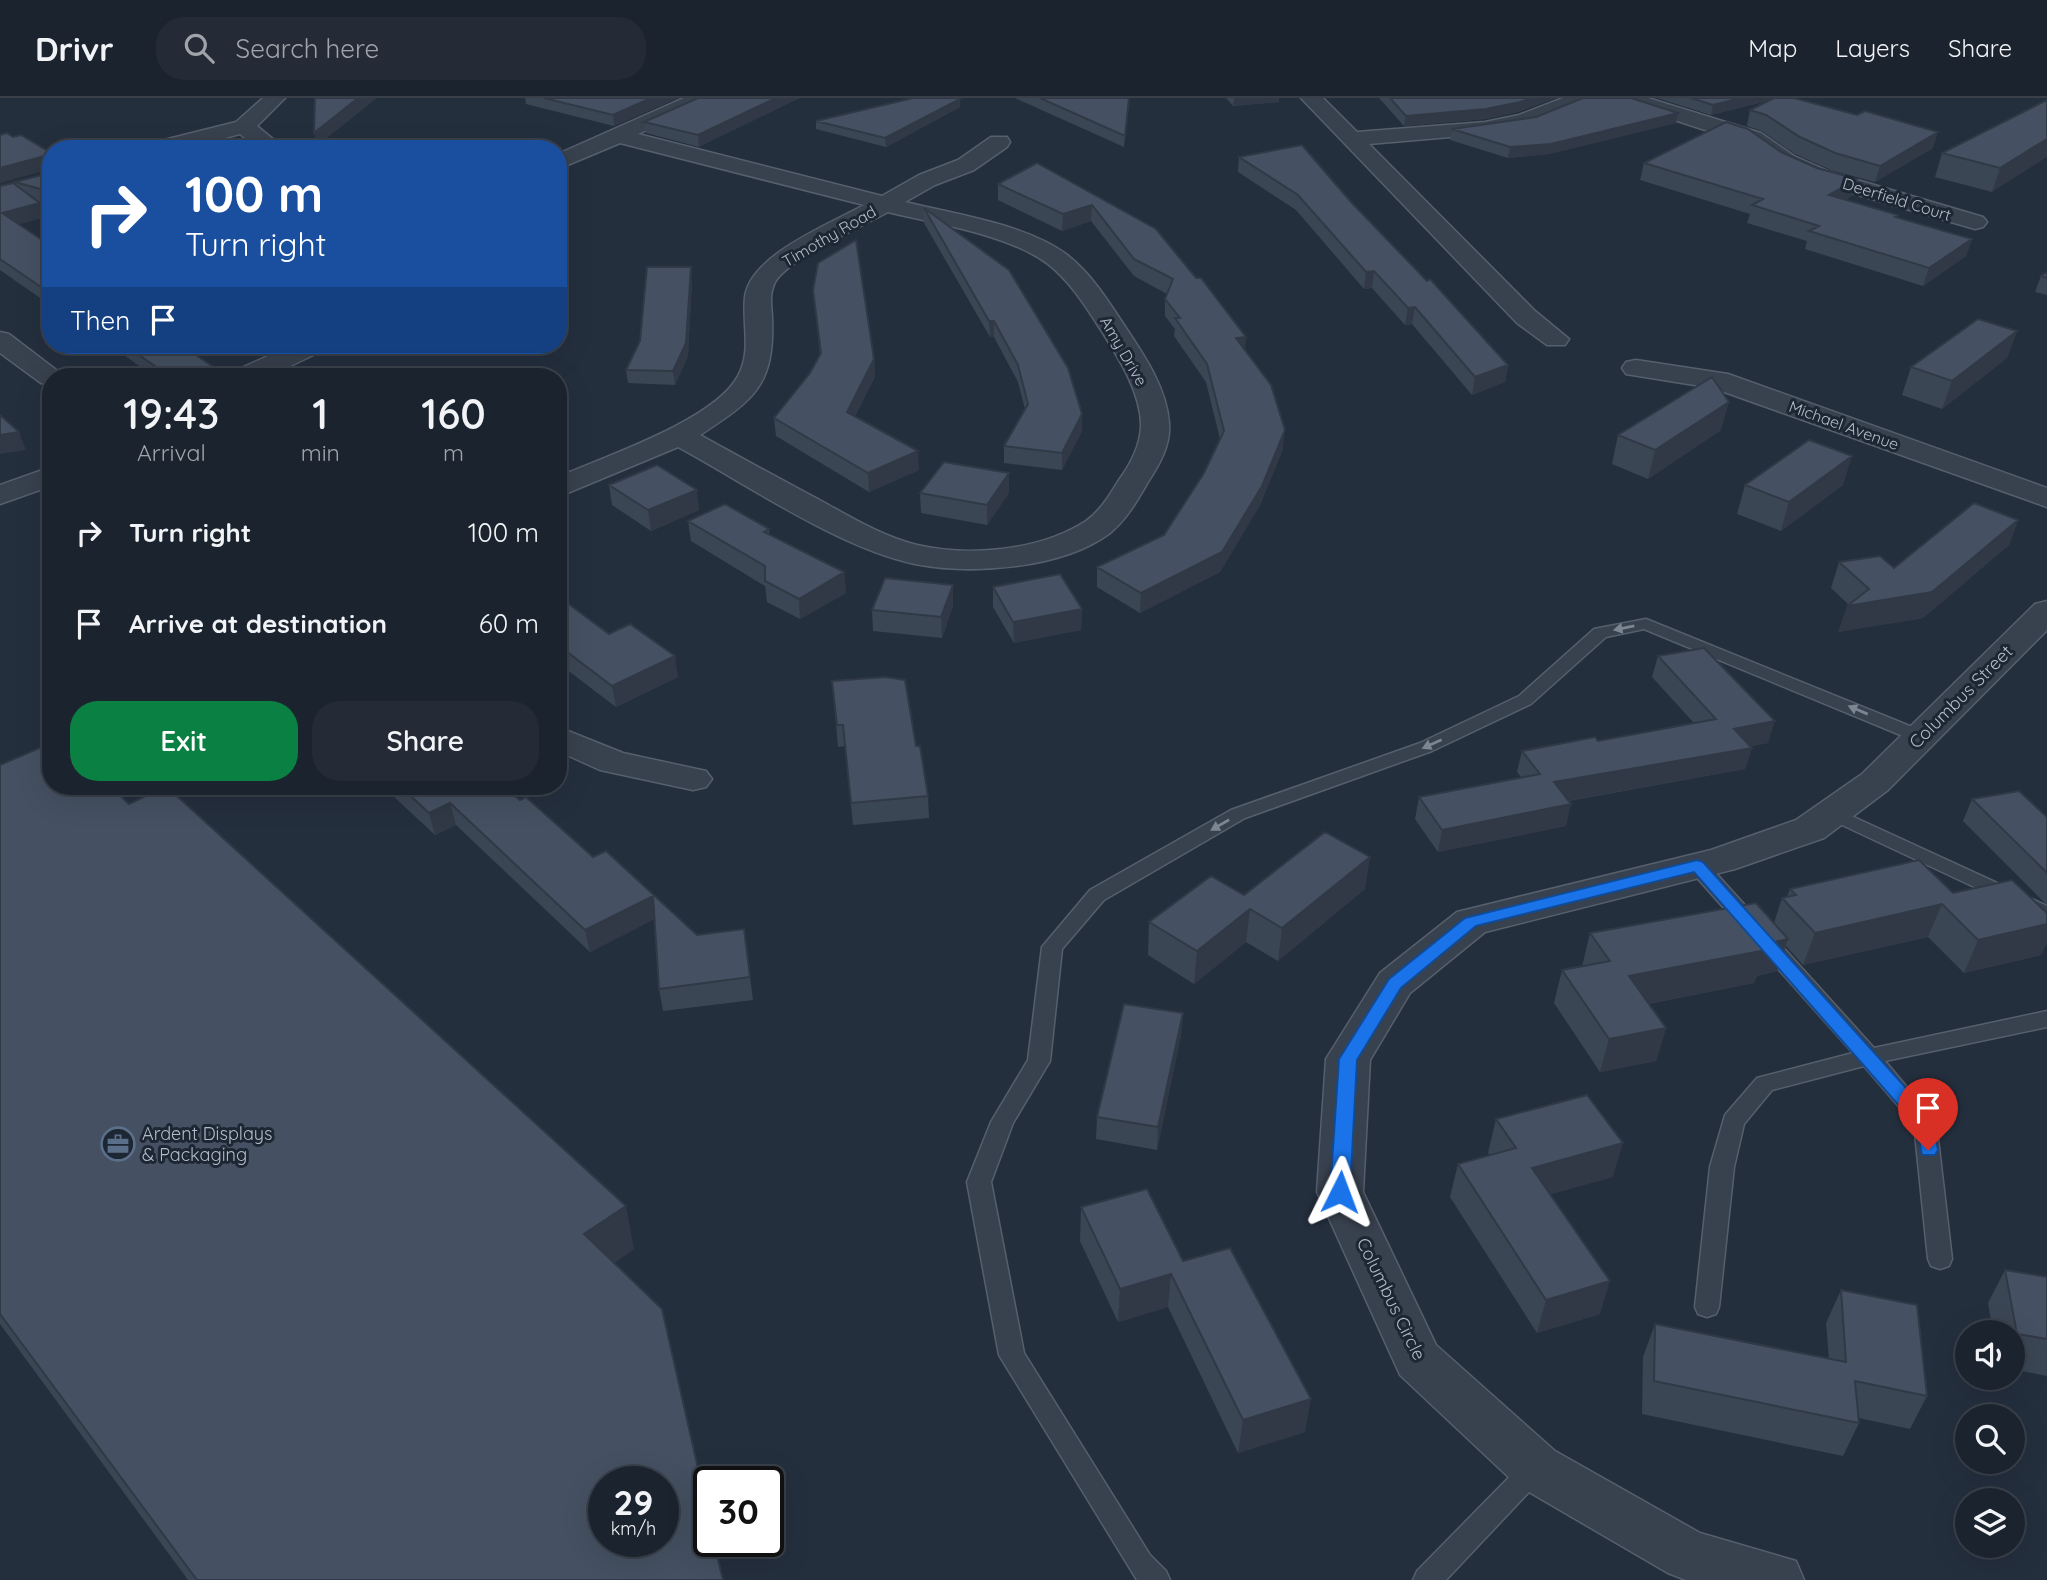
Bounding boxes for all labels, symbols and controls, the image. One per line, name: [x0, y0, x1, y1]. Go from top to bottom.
search box: [156, 17, 646, 80]
text: Drivr: [35, 28, 114, 69]
icon: search: [180, 29, 218, 67]
text: Search here: [236, 32, 379, 65]
text: Map: [1748, 33, 1797, 63]
text: Layers: [1835, 33, 1910, 63]
text: Share: [1948, 33, 2012, 63]
text: 100 m: [185, 163, 323, 224]
icon: right: [70, 168, 161, 259]
street label: Deerfield Court: [1840, 173, 1954, 225]
street label: Timothy Road: [779, 201, 879, 271]
text: Turn right: [185, 224, 326, 264]
icon: arrive: [144, 301, 182, 339]
text: Then: [70, 304, 130, 337]
street label: Amy Drive: [1096, 313, 1152, 389]
text: 19:43: [123, 387, 220, 440]
text: 1: [312, 387, 328, 440]
text: 160: [421, 387, 486, 440]
street label: Michael Avenue: [1786, 396, 1902, 454]
text: Arrival: [137, 438, 206, 467]
text: min: [301, 438, 340, 467]
text: m: [443, 438, 464, 467]
icon: right: [70, 514, 108, 552]
text: Turn right: [129, 516, 251, 549]
text: 100 m: [468, 516, 539, 549]
icon: arrive: [70, 605, 108, 643]
text: Arrive at destination: [129, 607, 387, 640]
text: 60 m: [479, 607, 539, 640]
one-way arrow: [1613, 623, 1635, 634]
street label: Columbus Street: [1904, 640, 2017, 753]
button: Exit: [70, 701, 298, 781]
button: Share: [312, 701, 539, 781]
one-way arrow: [1848, 704, 1868, 716]
one-way arrow: [1422, 738, 1442, 750]
one-way arrow: [1210, 819, 1229, 831]
pin: [1898, 1078, 1958, 1150]
icon: arrive: [1909, 1089, 1947, 1127]
place label: Ardent Displays & Packaging: [142, 1122, 272, 1166]
office icon: Ardent Displays & Packaging: [99, 1125, 137, 1163]
position arrow: [1303, 1155, 1377, 1229]
street label: Columbus Circle: [1352, 1234, 1431, 1364]
map controls: [1955, 1320, 2025, 1558]
button: sound: [1955, 1320, 2025, 1390]
button: search: [1955, 1404, 2025, 1474]
speed limit sign: 30: [693, 1466, 784, 1557]
text: 29: [614, 1480, 653, 1524]
button: layers: [1955, 1488, 2025, 1558]
text: km/h: [611, 1517, 656, 1540]

